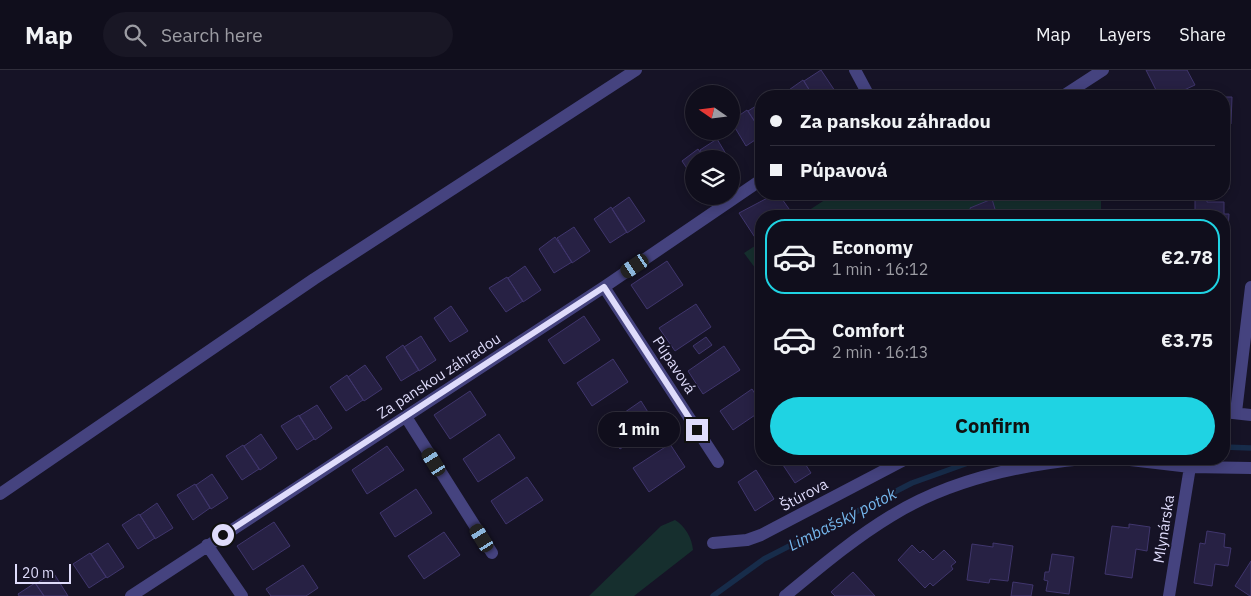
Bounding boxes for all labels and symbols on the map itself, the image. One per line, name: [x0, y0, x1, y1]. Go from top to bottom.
north arrow: [685, 85, 740, 140]
car: [618, 251, 651, 281]
street label: Za panskou záhradou: [373, 329, 504, 423]
street label: Púpavová: [649, 332, 700, 397]
callout: 1 min: [597, 412, 680, 448]
route end: [686, 419, 708, 441]
car: [419, 445, 448, 479]
street label: Štúrova: [777, 474, 831, 515]
water label: Limbašský potok: [784, 483, 900, 555]
street label: Mlynárska: [1149, 493, 1178, 564]
car: [467, 521, 496, 555]
route start: [212, 524, 234, 546]
scale bar: [15, 561, 71, 584]

